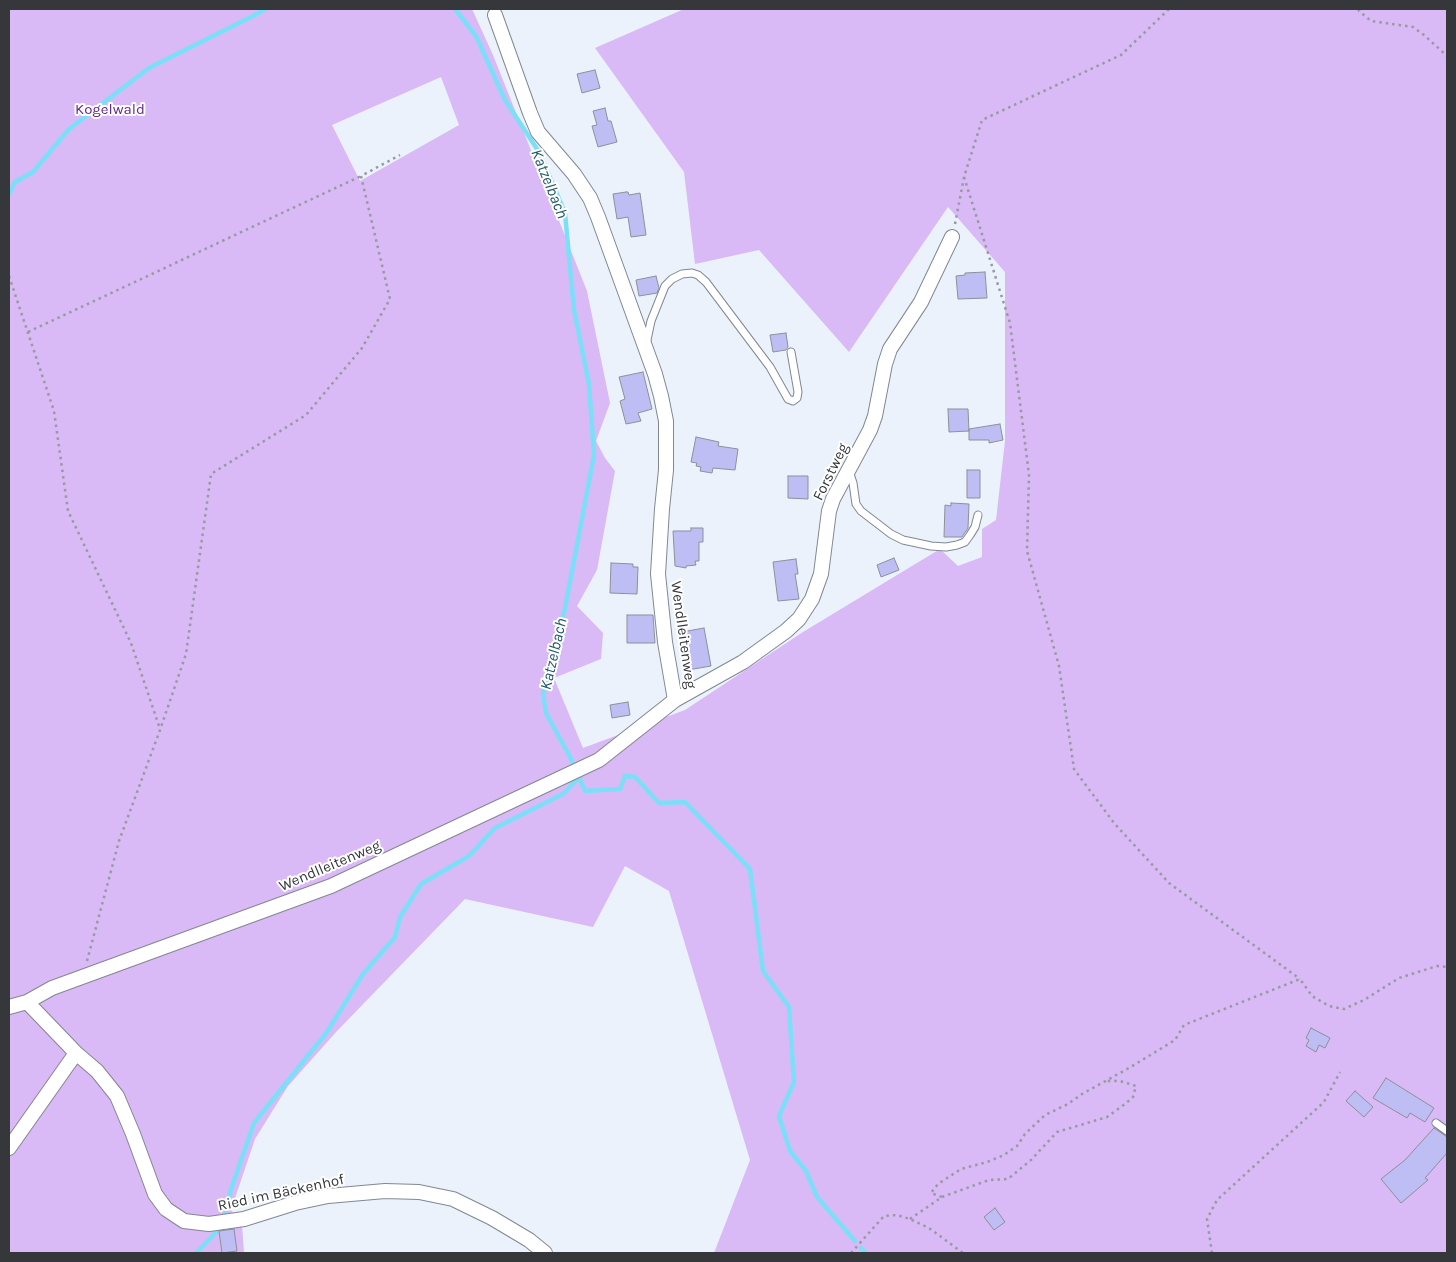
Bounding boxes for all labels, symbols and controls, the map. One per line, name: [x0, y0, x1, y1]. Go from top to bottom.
park label: Kogelwald: [75, 101, 145, 119]
water label: Katzelbach: [526, 147, 572, 221]
street label: Forstweg: [809, 440, 853, 504]
street label: Wendlleitenweg: [667, 580, 699, 690]
water label: Katzelbach: [536, 616, 572, 692]
street label: Wendlleitenweg: [277, 837, 383, 895]
street label: Ried im Bäckenhof: [216, 1171, 346, 1215]

